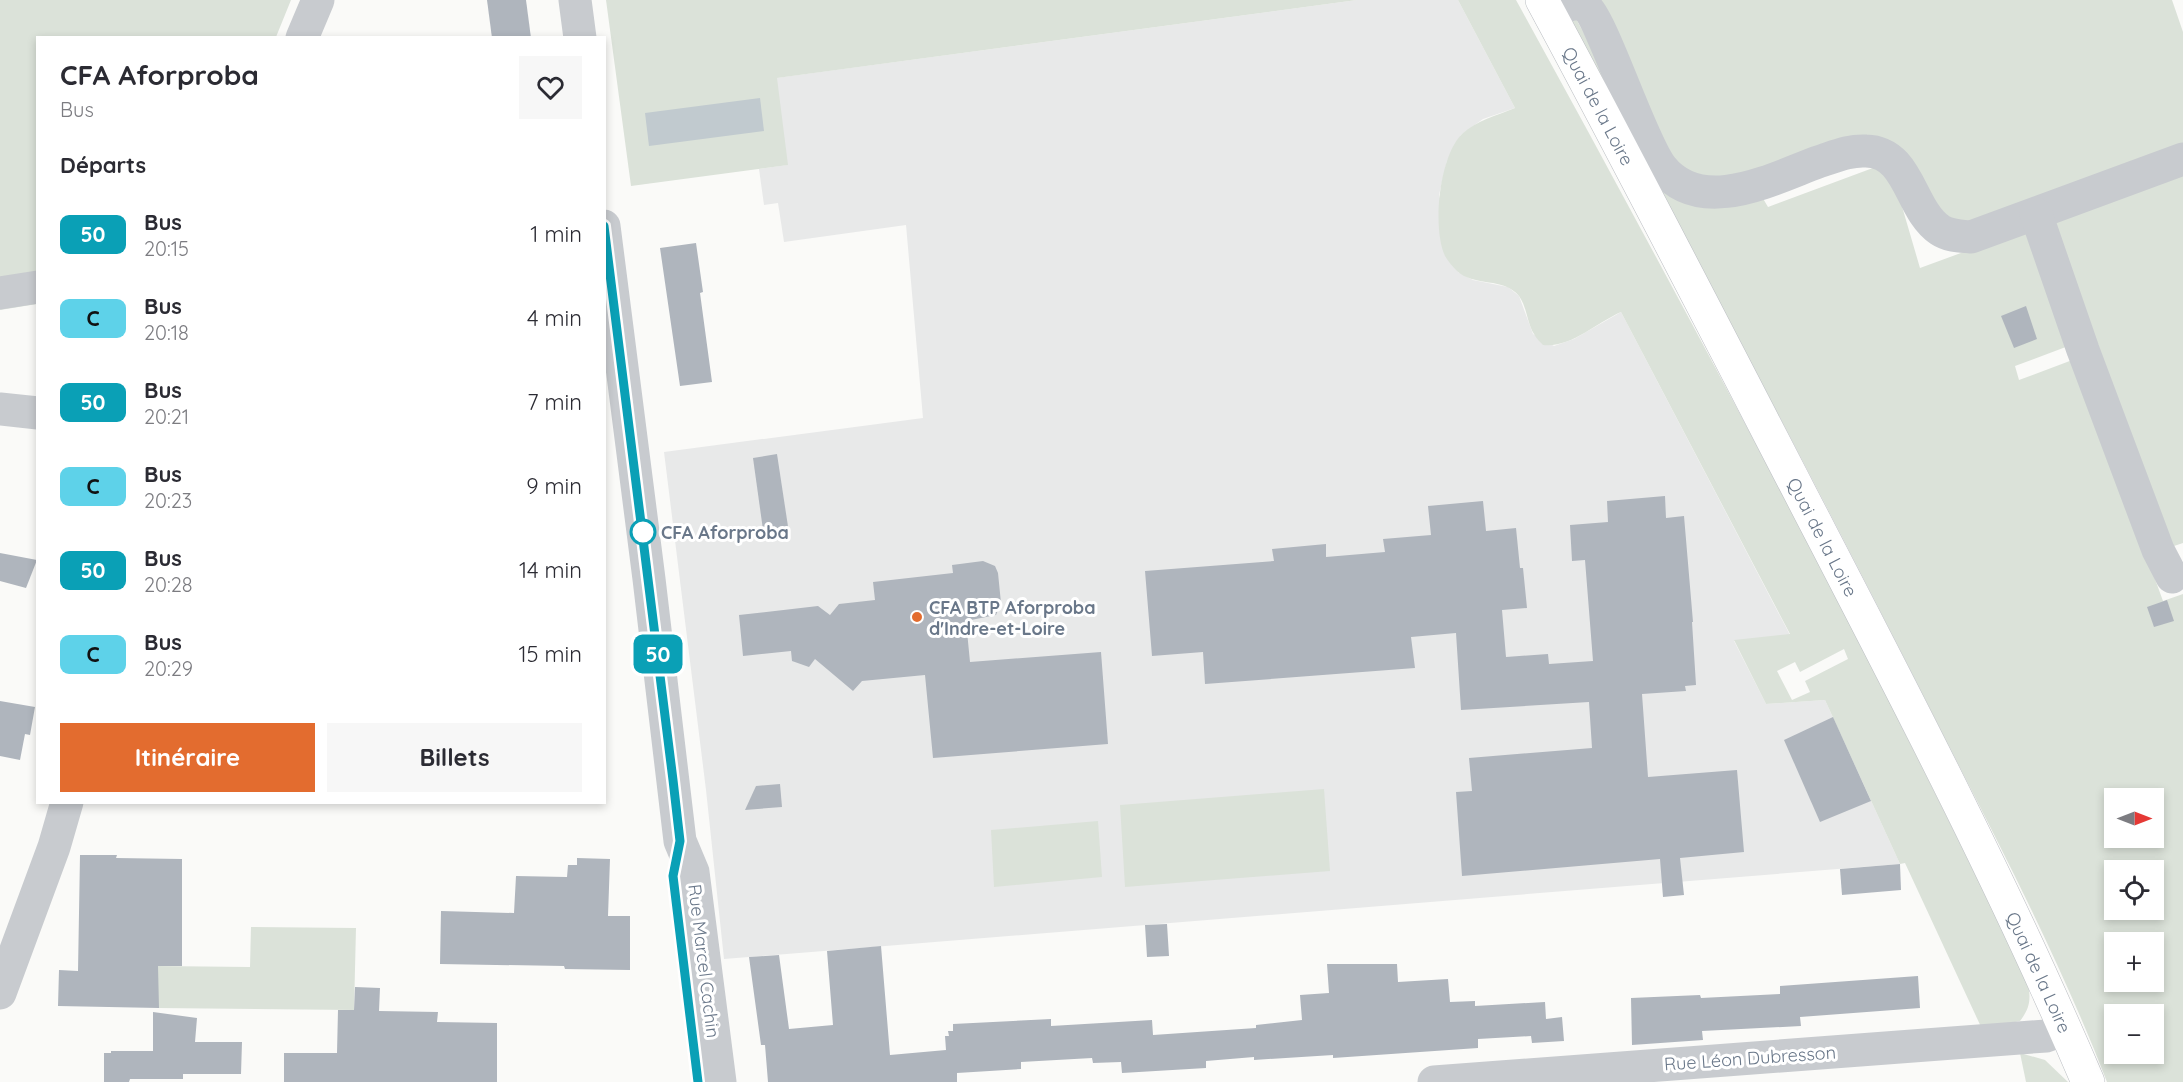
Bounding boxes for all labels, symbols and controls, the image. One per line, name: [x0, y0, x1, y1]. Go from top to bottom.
street label: Quai de la Loire: [1558, 43, 1639, 169]
button: heart: [519, 56, 582, 119]
text: CFA Aforproba: [60, 57, 259, 92]
text: Bus: [60, 97, 94, 122]
text: Départs: [60, 151, 146, 179]
text: Bus: [144, 208, 182, 236]
text: 1 min: [530, 220, 582, 248]
text: 50: [81, 221, 106, 247]
text: 20:15: [144, 236, 189, 261]
text: Bus: [144, 292, 182, 320]
text: 4 min: [527, 304, 582, 332]
text: C: [86, 305, 100, 331]
text: 20:18: [144, 320, 189, 345]
text: Bus: [144, 376, 182, 404]
text: 7 min: [527, 388, 582, 416]
text: 50: [81, 389, 106, 415]
text: 20:21: [144, 404, 189, 429]
text: Bus: [144, 460, 182, 488]
text: 9 min: [526, 472, 582, 500]
text: C: [86, 473, 100, 499]
street label: Quai de la Loire: [1782, 474, 1863, 600]
text: 20:23: [144, 488, 192, 513]
marker: CFA Aforproba: [630, 519, 656, 545]
place label: CFA Aforproba: [661, 521, 789, 544]
text: Bus: [144, 544, 182, 572]
text: 14 min: [519, 556, 582, 584]
text: 50: [81, 557, 106, 583]
text: 20:28: [144, 572, 193, 597]
place label: CFA BTP Aforproba d'Indre-et-Loire: [929, 596, 1095, 640]
marker: CFA BTP Aforproba d'Indre-et-Loire: [910, 610, 924, 624]
text: Bus: [144, 628, 182, 656]
line badge: 50: [631, 634, 685, 674]
text: 15 min: [518, 640, 582, 668]
text: C: [86, 641, 100, 667]
text: 50: [646, 641, 671, 667]
text: 20:29: [144, 656, 193, 681]
button: Itinéraire: [60, 723, 315, 792]
button: Billets: [327, 723, 582, 792]
north arrow: [2104, 788, 2164, 848]
map controls: [2104, 788, 2164, 1064]
button: locate: [2104, 860, 2164, 920]
street label: Rue Marcel Cachin: [683, 883, 725, 1039]
street label: Quai de la Loire: [2001, 908, 2077, 1036]
button: +: [2104, 932, 2164, 992]
button: −: [2104, 1004, 2164, 1064]
street label: Rue Léon Dubresson: [1663, 1041, 1837, 1075]

